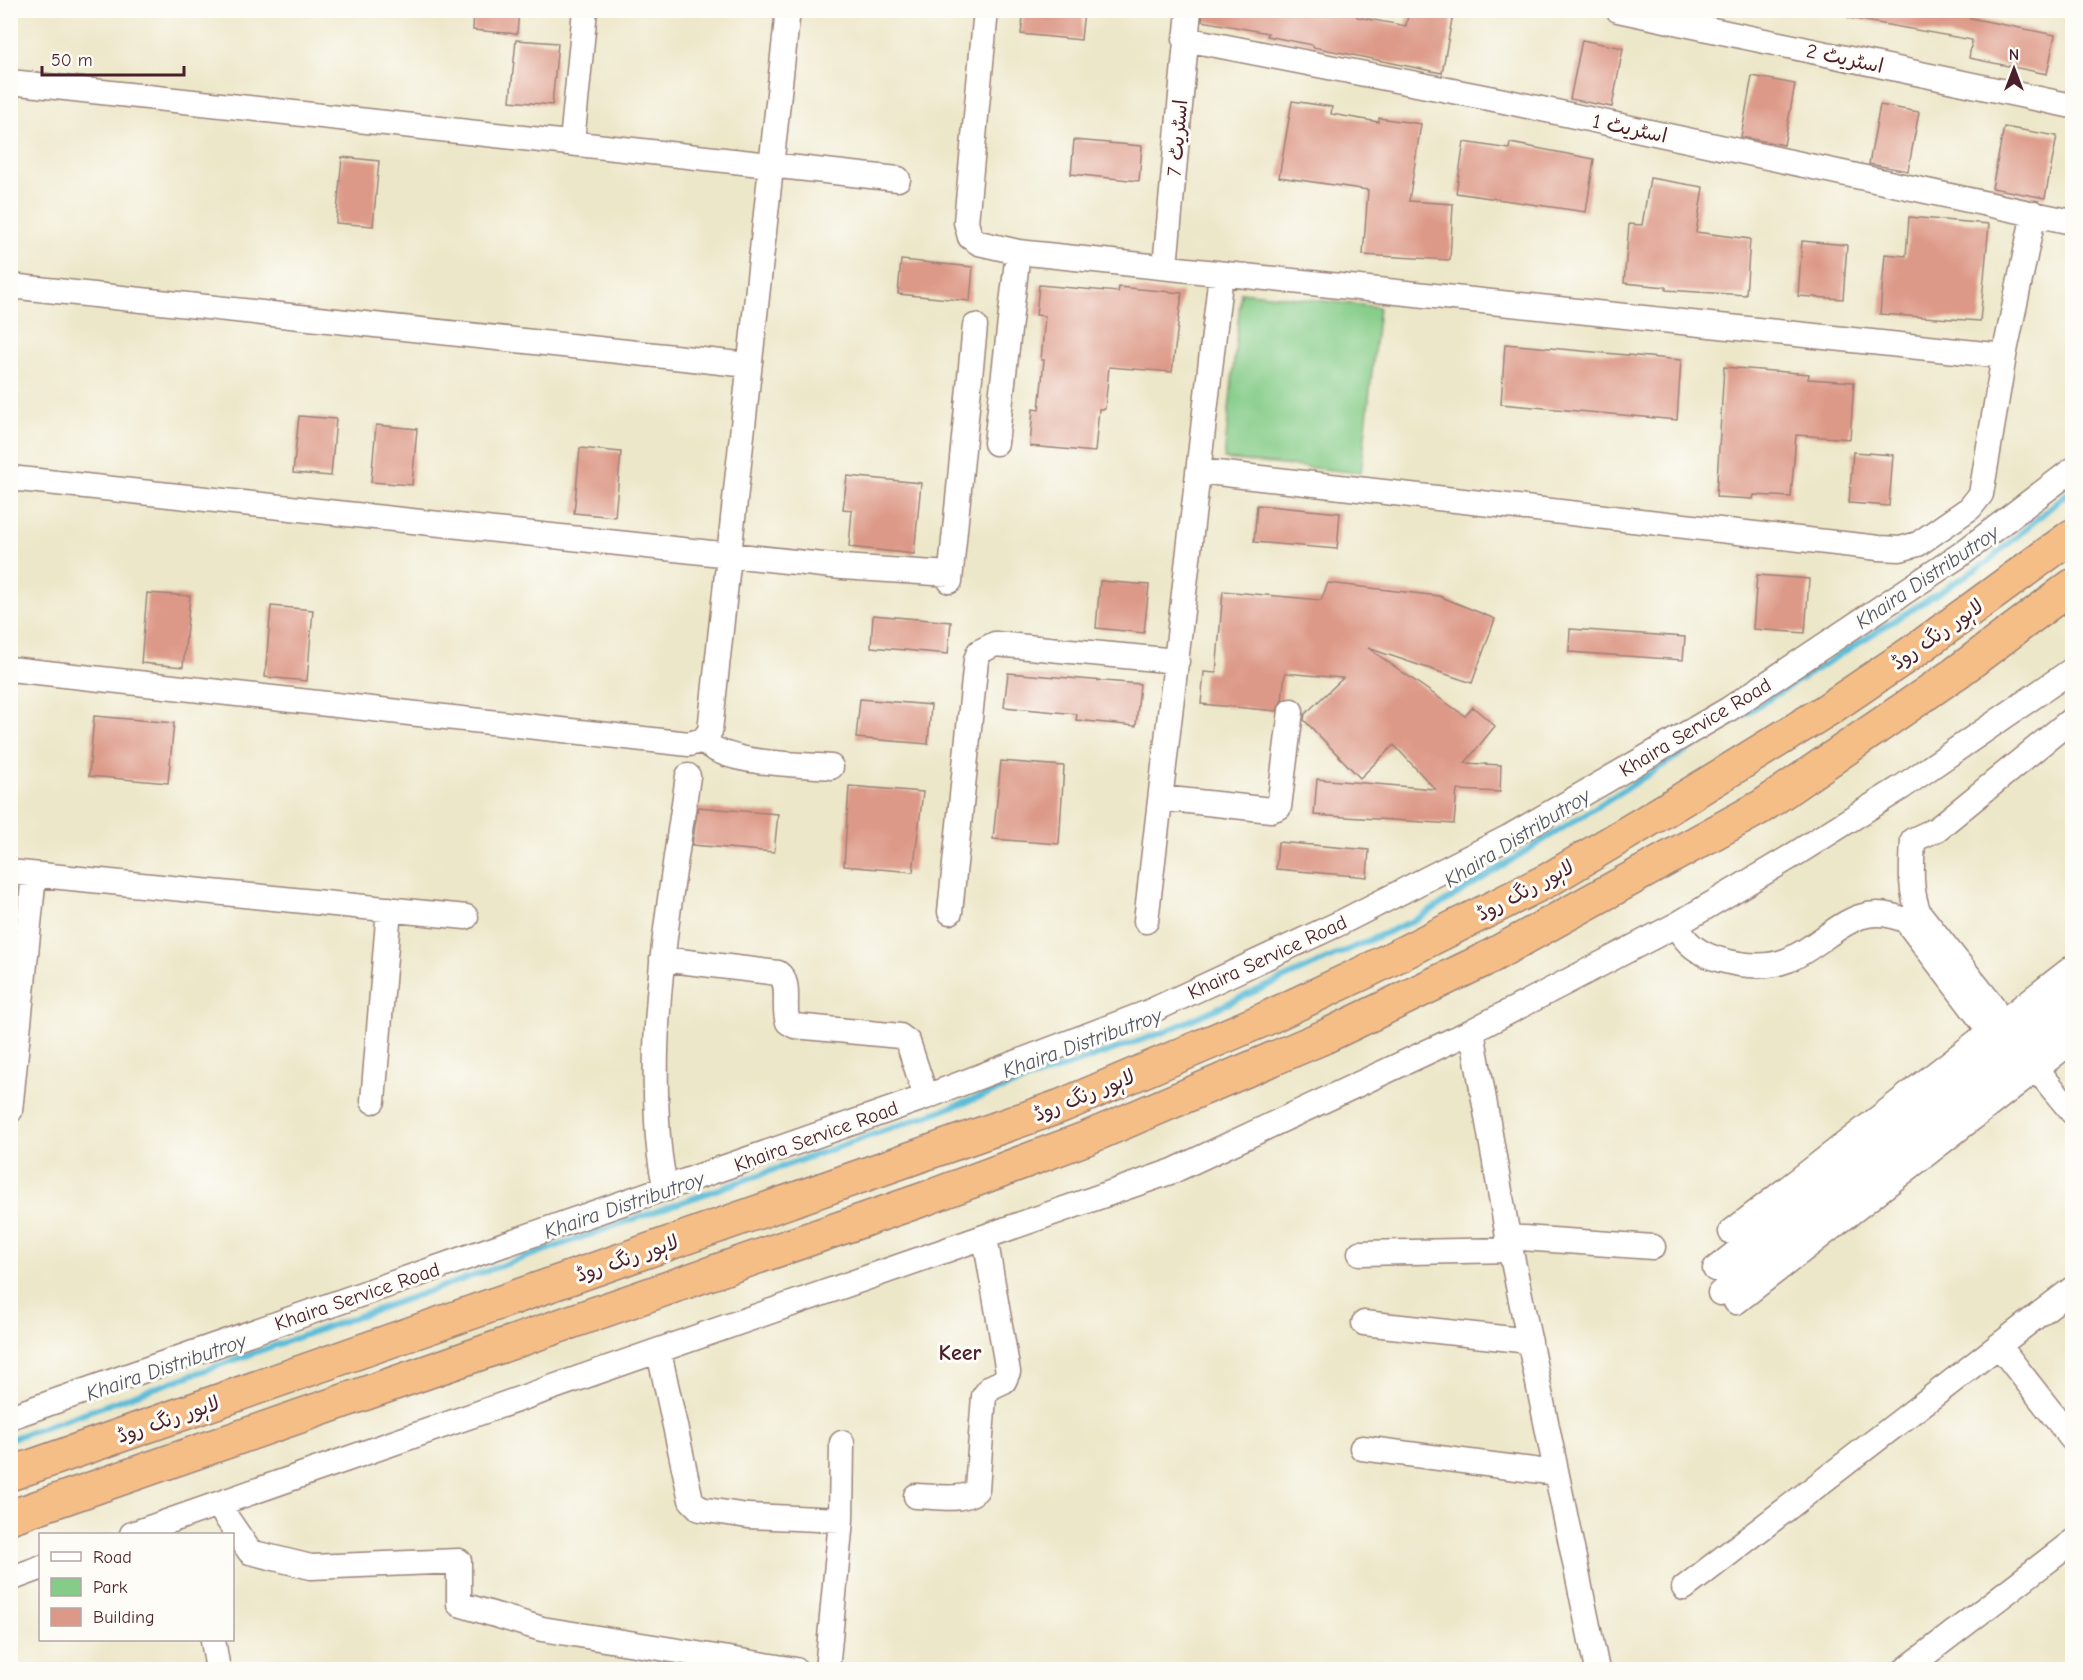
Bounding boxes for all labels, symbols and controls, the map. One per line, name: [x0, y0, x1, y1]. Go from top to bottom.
scale bar: [42, 39, 184, 77]
street label: اسٹریٹ 2: [1804, 39, 1886, 78]
north arrow: [1984, 39, 2044, 99]
text: N: [2009, 46, 2019, 64]
text: 50 m: [51, 50, 93, 71]
street label: اسٹریٹ 7: [1163, 99, 1192, 177]
street label: اسٹریٹ 1: [1591, 109, 1669, 148]
water label: Khaira Distributroy: [1851, 519, 2005, 634]
street label: لاہور رنگ روڈ: [1887, 594, 1989, 677]
street label: Khaira Service Road: [1615, 673, 1775, 782]
water label: Khaira Distributroy: [1440, 783, 1596, 893]
street label: لاہور رنگ روڈ: [1473, 855, 1579, 928]
street label: Khaira Service Road: [1184, 911, 1350, 1004]
water label: Khaira Distributroy: [999, 1003, 1166, 1083]
street label: لاہور رنگ روڈ: [1030, 1065, 1139, 1129]
street label: Khaira Service Road: [731, 1096, 901, 1177]
water label: Khaira Distributroy: [541, 1166, 709, 1244]
street label: لاہور رنگ روڈ: [573, 1230, 682, 1289]
street label: Khaira Service Road: [272, 1257, 443, 1335]
water label: Khaira Distributroy: [83, 1328, 251, 1406]
district label: Keer: [939, 1340, 982, 1366]
street label: لاہور رنگ روڈ: [114, 1391, 223, 1450]
legend: [39, 1533, 234, 1641]
text: Road: [93, 1547, 132, 1568]
text: Park: [93, 1577, 128, 1598]
text: Building: [93, 1607, 155, 1628]

